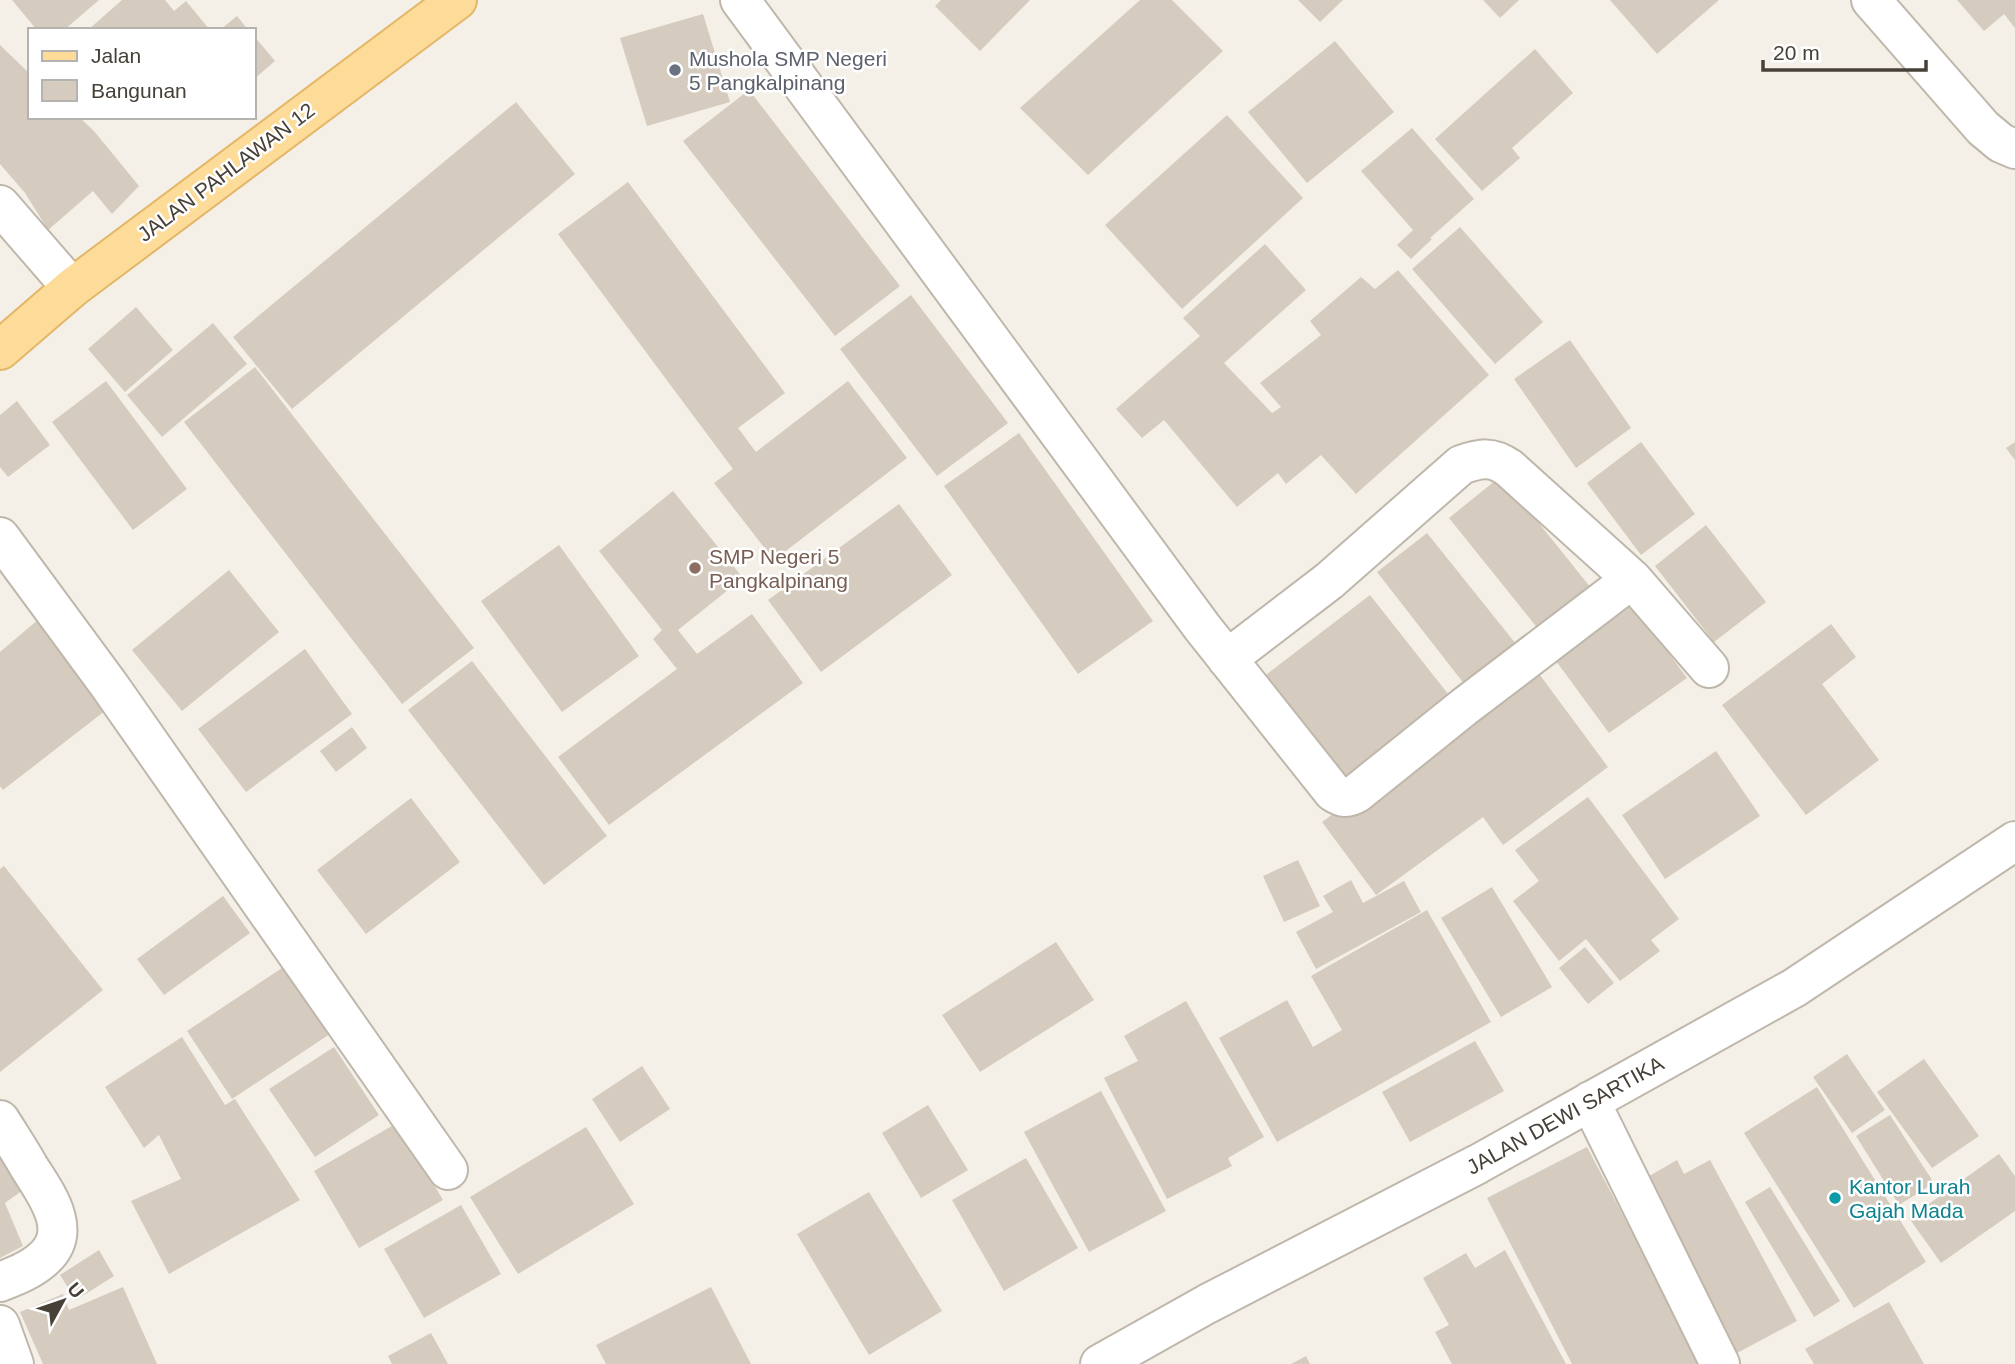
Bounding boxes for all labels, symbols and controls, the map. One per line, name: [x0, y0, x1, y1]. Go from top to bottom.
legend: [28, 28, 256, 119]
scale bar: [1763, 28, 1926, 72]
text: 20 m: [1773, 41, 1820, 64]
text: Jalan: [91, 44, 141, 67]
place label: Mushola SMP Negeri 5 Pangkalpinang: [689, 47, 887, 94]
marker: Mushola SMP Negeri 5 Pangkalpinang: [667, 62, 683, 78]
text: Bangunan: [91, 79, 187, 102]
street label: JALAN PAHLAWAN 12: [133, 98, 319, 246]
place label: SMP Negeri 5 Pangkalpinang: [709, 545, 848, 592]
marker: SMP Negeri 5 Pangkalpinang: [687, 560, 703, 576]
street label: JALAN DEWI SARTIKA: [1463, 1051, 1667, 1179]
place label: Kantor Lurah Gajah Mada: [1849, 1175, 1970, 1222]
marker: Kantor Lurah Gajah Mada: [1827, 1190, 1843, 1206]
north arrow: [28, 1266, 98, 1336]
text: U: [63, 1278, 88, 1302]

